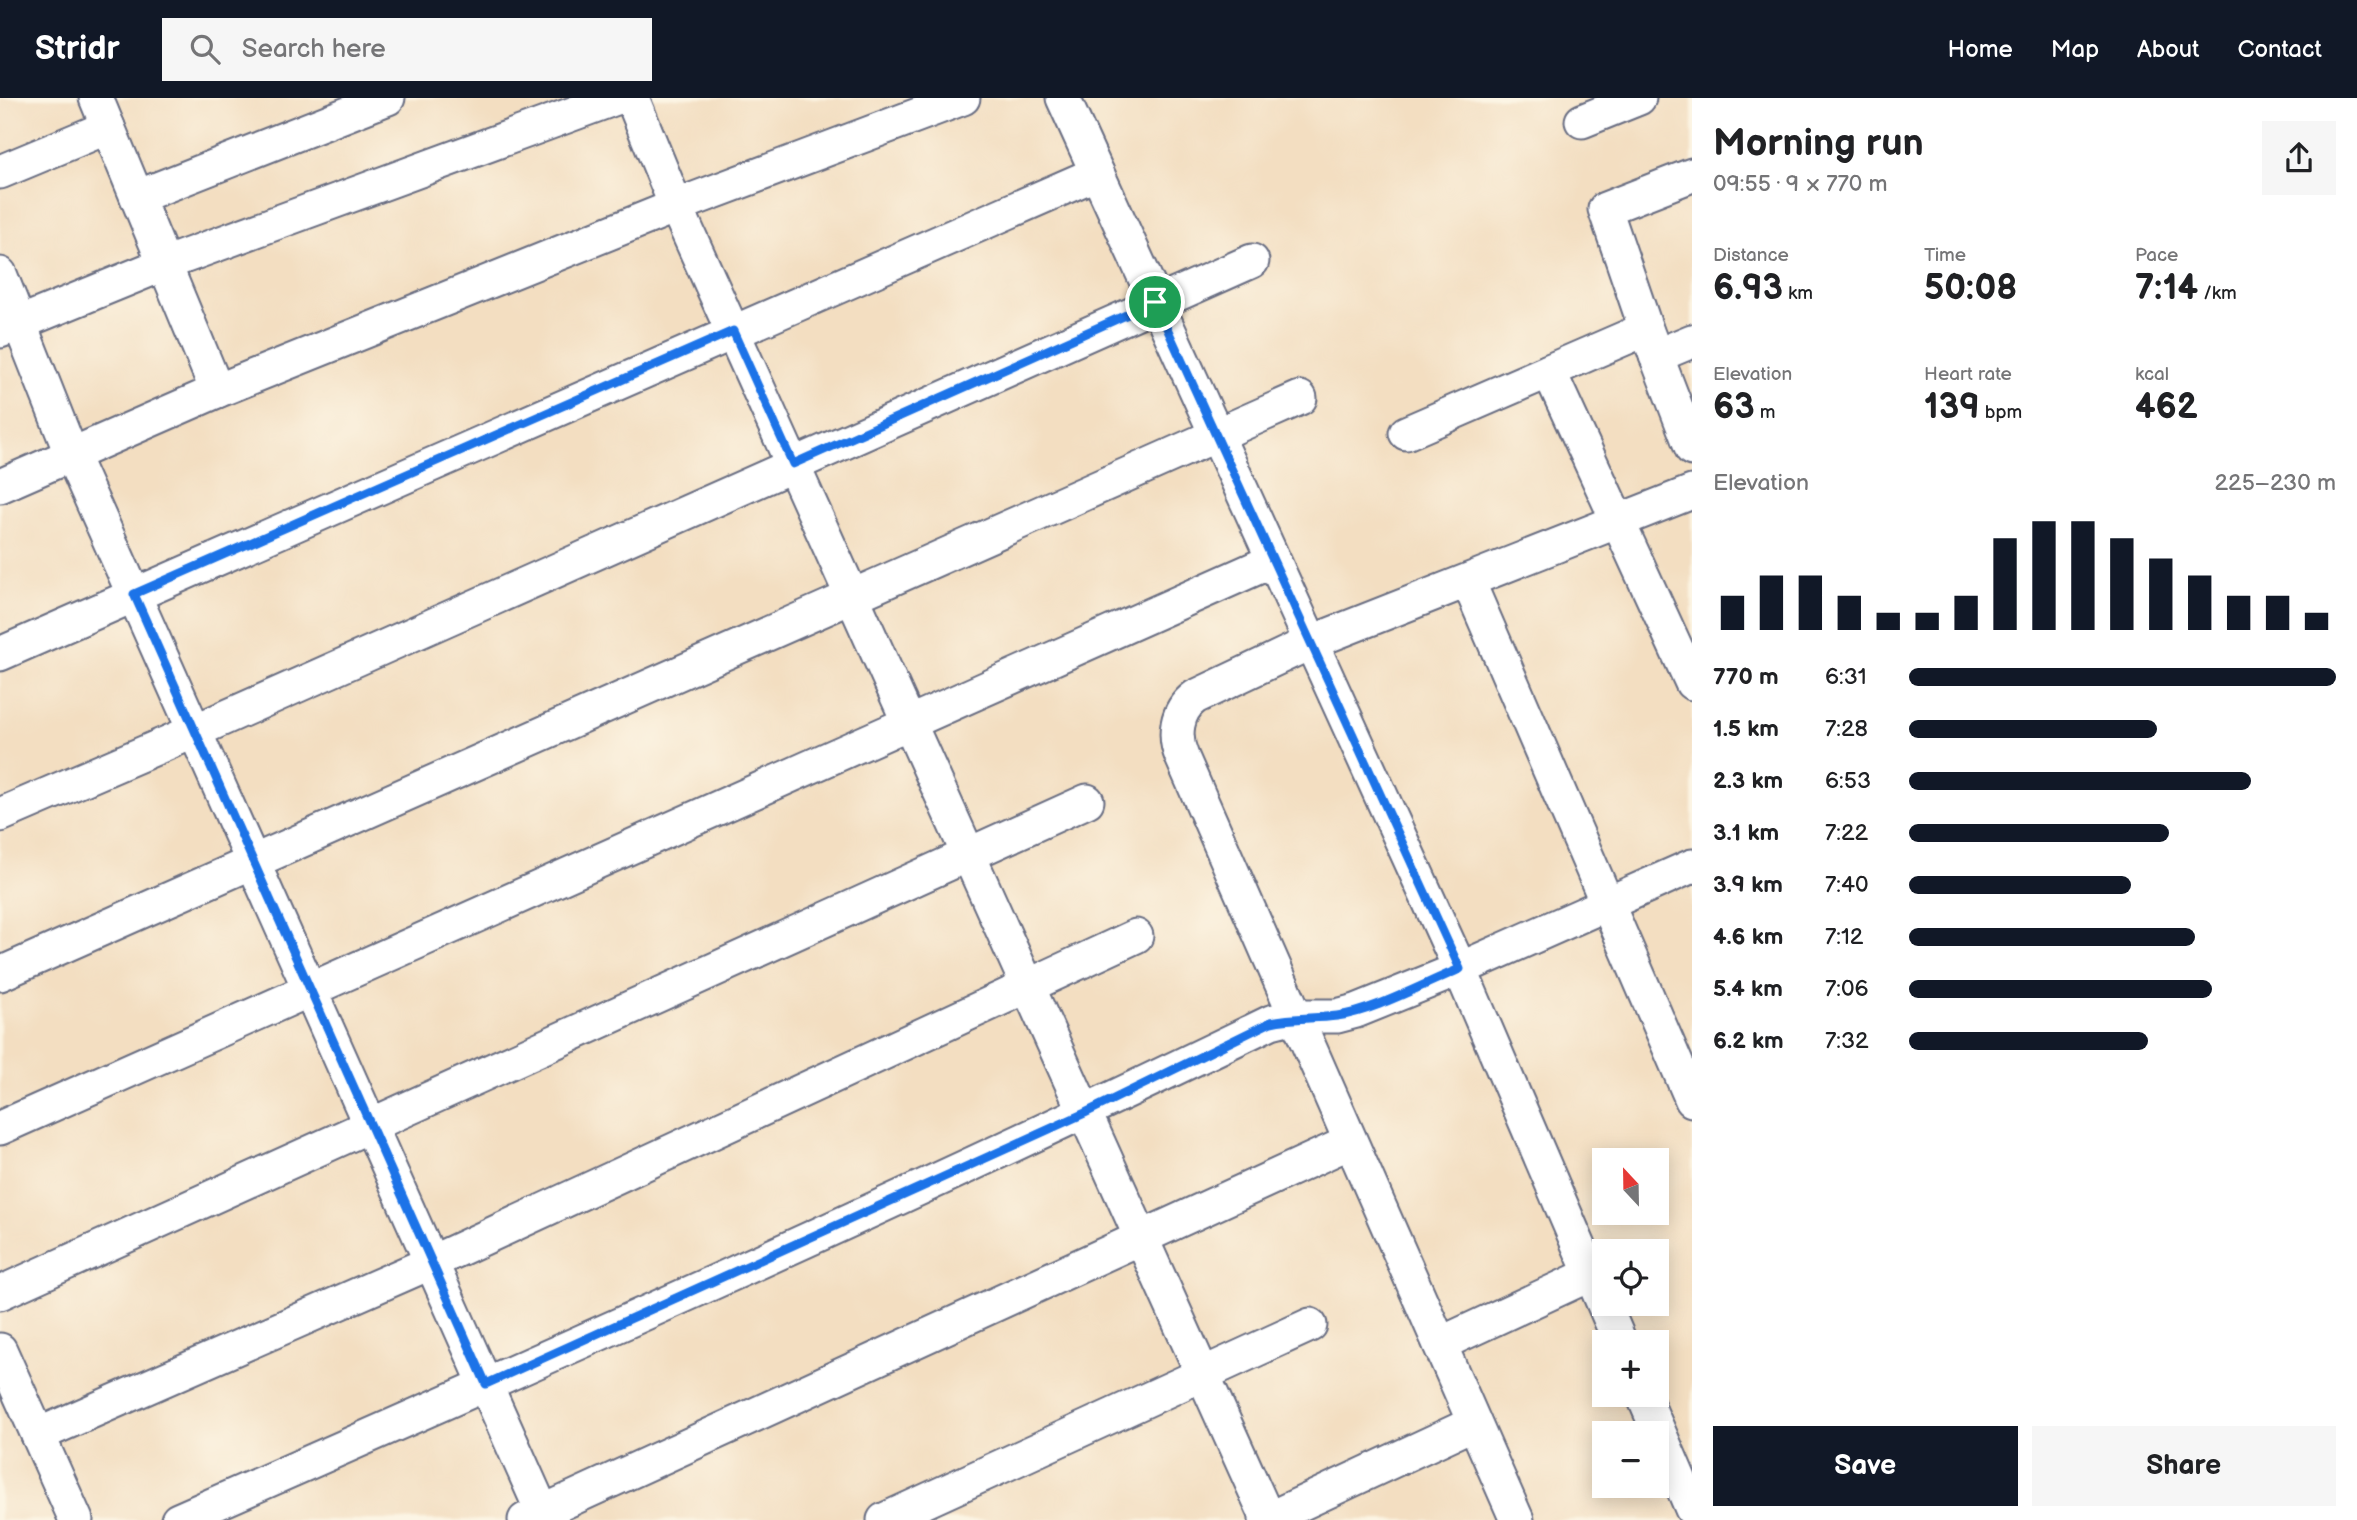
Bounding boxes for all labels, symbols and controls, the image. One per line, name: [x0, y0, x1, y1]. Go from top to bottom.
search box: [162, 18, 652, 81]
text: Stridr: [35, 29, 120, 69]
icon: search: [186, 30, 224, 68]
text: Search here: [242, 34, 386, 65]
text: Home: [1948, 35, 2013, 64]
text: Map: [2051, 35, 2099, 64]
text: About: [2137, 35, 2199, 64]
text: Contact: [2237, 35, 2322, 64]
text: Morning run: [1713, 121, 1924, 166]
button: share: [2262, 121, 2336, 195]
text: 09:55 · 9 × 770 m: [1713, 170, 1888, 198]
text: Distance: [1713, 244, 1789, 267]
text: Time: [1924, 244, 1966, 267]
text: Pace: [2135, 244, 2178, 267]
text: 6.93: [1713, 267, 1783, 310]
text: 50:08: [1924, 267, 2017, 310]
text: 7:14: [2135, 267, 2198, 310]
pin: [1125, 272, 1185, 332]
text: km: [1783, 282, 1813, 305]
text: /km: [2198, 282, 2237, 305]
icon: arrive: [1136, 283, 1174, 321]
text: Elevation: [1713, 363, 1792, 386]
text: Heart rate: [1924, 363, 2012, 386]
text: kcal: [2135, 363, 2169, 386]
text: 63: [1713, 386, 1755, 429]
text: 139: [1924, 386, 1980, 429]
text: 462: [2135, 386, 2198, 429]
text: m: [1755, 401, 1776, 424]
text: bpm: [1980, 401, 2022, 424]
text: Elevation: [1713, 469, 1809, 497]
text: 225–230 m: [2215, 469, 2336, 497]
text: 770 m: [1713, 663, 1779, 691]
text: 6:31: [1825, 663, 1867, 691]
text: 1.5 km: [1713, 715, 1779, 743]
text: 7:28: [1825, 715, 1868, 743]
text: 2.3 km: [1713, 767, 1783, 795]
text: 6:53: [1825, 767, 1871, 795]
text: 3.1 km: [1713, 819, 1779, 847]
text: 7:22: [1825, 819, 1868, 847]
text: 3.9 km: [1713, 871, 1783, 899]
text: 7:40: [1825, 871, 1869, 899]
text: 4.6 km: [1713, 923, 1783, 951]
text: 7:12: [1825, 923, 1863, 951]
text: 5.4 km: [1713, 975, 1783, 1003]
text: 7:06: [1825, 975, 1869, 1003]
text: 6.2 km: [1713, 1027, 1784, 1055]
text: 7:32: [1825, 1027, 1869, 1055]
north arrow: [1592, 1148, 1670, 1225]
map controls: [1592, 1148, 1669, 1498]
button: locate: [1592, 1239, 1669, 1316]
button: +: [1592, 1330, 1669, 1407]
button: −: [1592, 1421, 1669, 1498]
button: Save: [1713, 1426, 2018, 1506]
button: Share: [2032, 1426, 2336, 1506]

